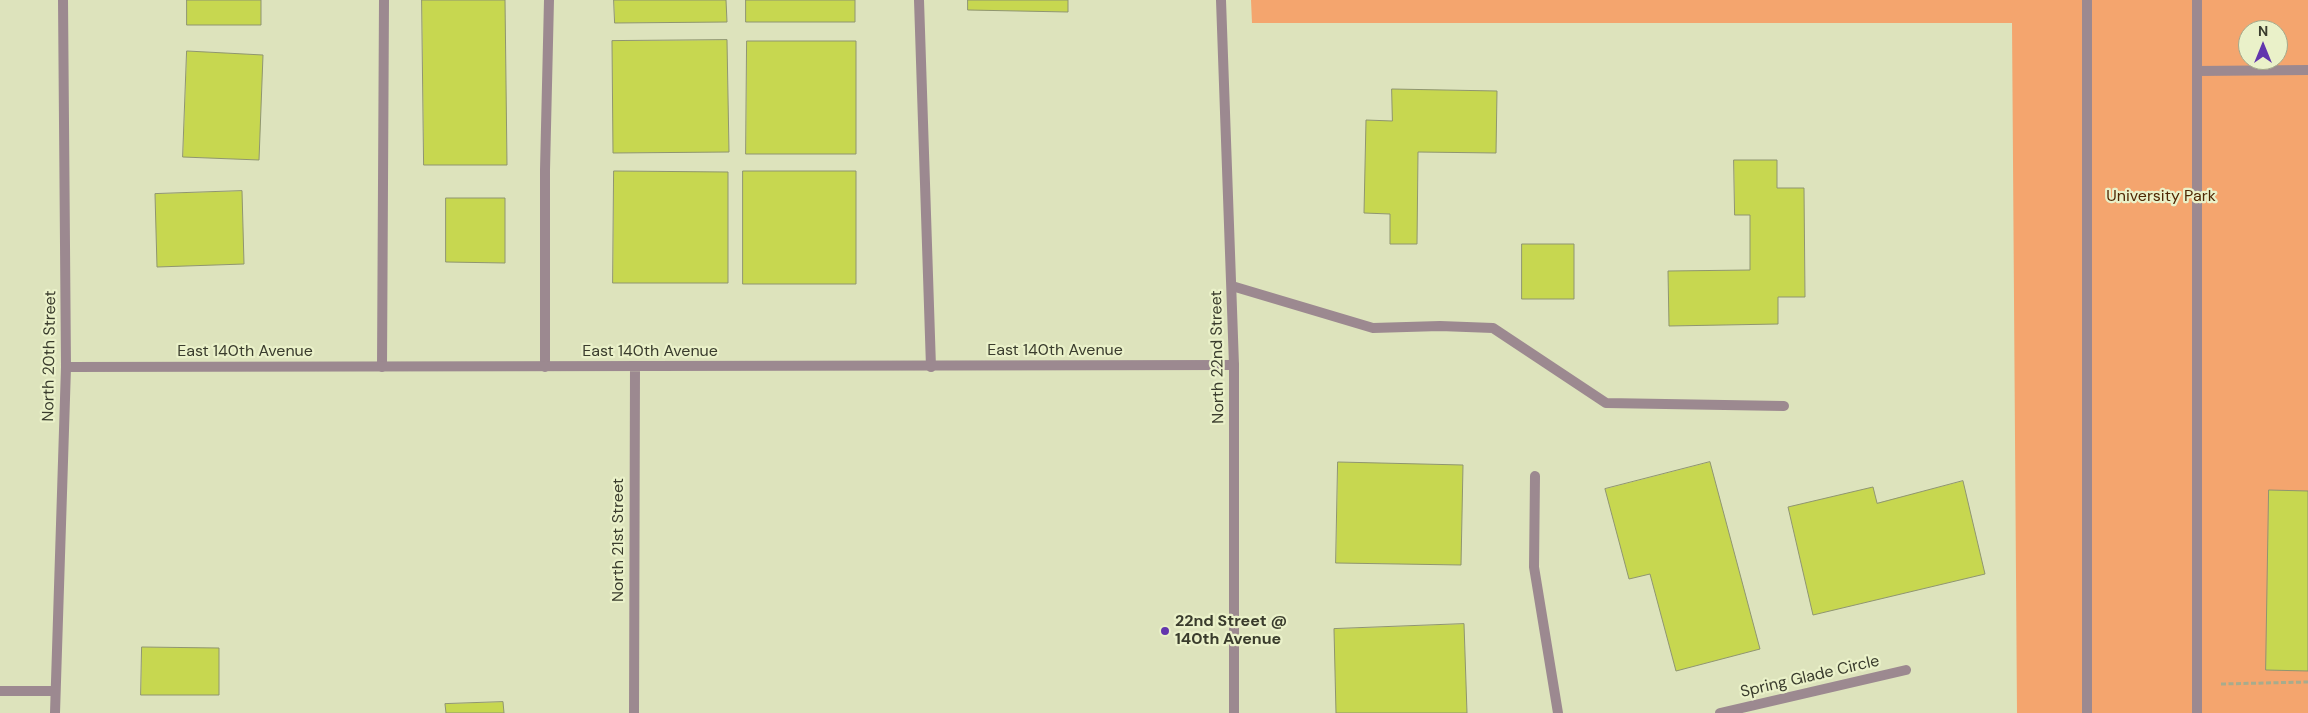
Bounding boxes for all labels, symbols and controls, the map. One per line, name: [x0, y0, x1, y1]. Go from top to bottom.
north arrow: [2238, 20, 2288, 70]
text: N: [2258, 22, 2268, 40]
park label: University Park: [2106, 187, 2216, 207]
street label: North 20th Street: [39, 290, 61, 422]
street label: North 22nd Street: [1207, 290, 1229, 424]
street label: East 140th Avenue: [987, 341, 1123, 361]
street label: East 140th Avenue: [177, 342, 313, 362]
street label: East 140th Avenue: [582, 342, 718, 362]
street label: North 21st Street: [609, 478, 629, 602]
place label: 22nd Street @ 140th Avenue: [1175, 612, 1287, 650]
marker: 22nd Street @ 140th Avenue: [1159, 625, 1171, 637]
street label: Spring Glade Circle: [1739, 652, 1881, 702]

